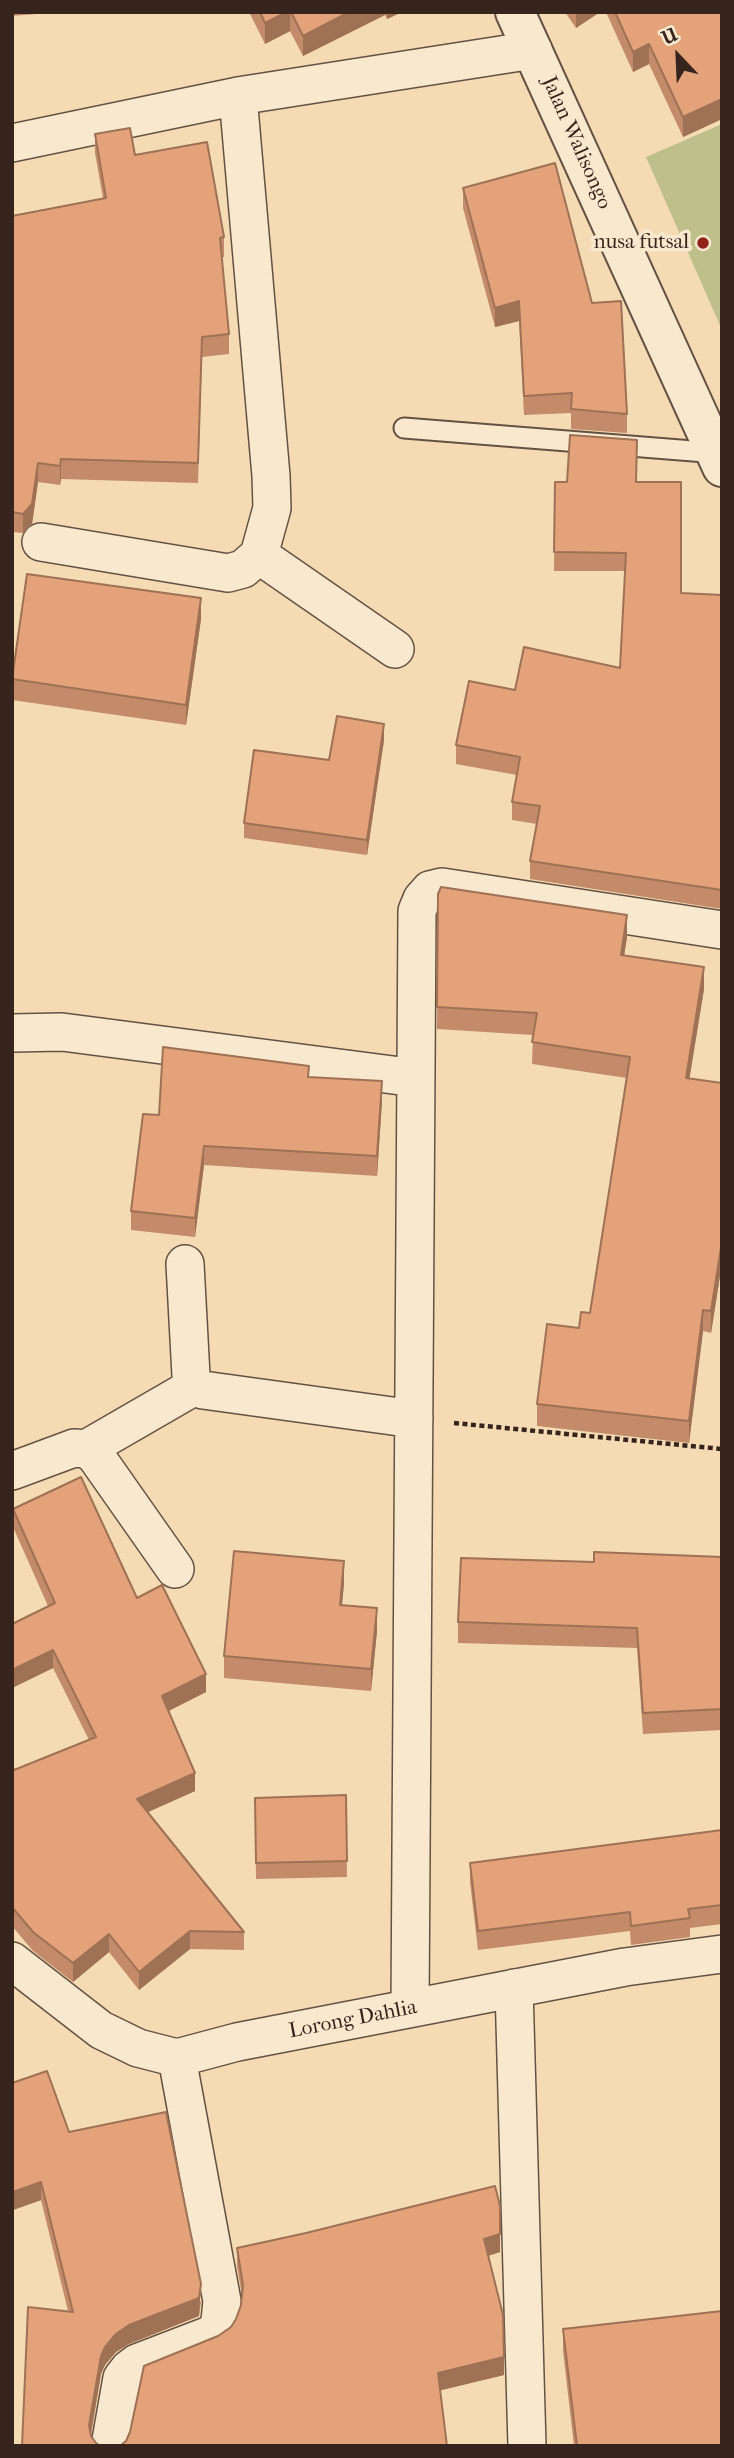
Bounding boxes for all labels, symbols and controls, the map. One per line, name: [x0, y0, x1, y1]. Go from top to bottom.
north arrow: [643, 21, 713, 91]
text: U: [659, 24, 681, 50]
street label: Jalan Walisongo: [536, 73, 616, 213]
place label: nusa futsal: [594, 230, 689, 256]
marker: nusa futsal: [695, 235, 711, 251]
street label: Lorong Dahlia: [287, 1995, 419, 2045]

